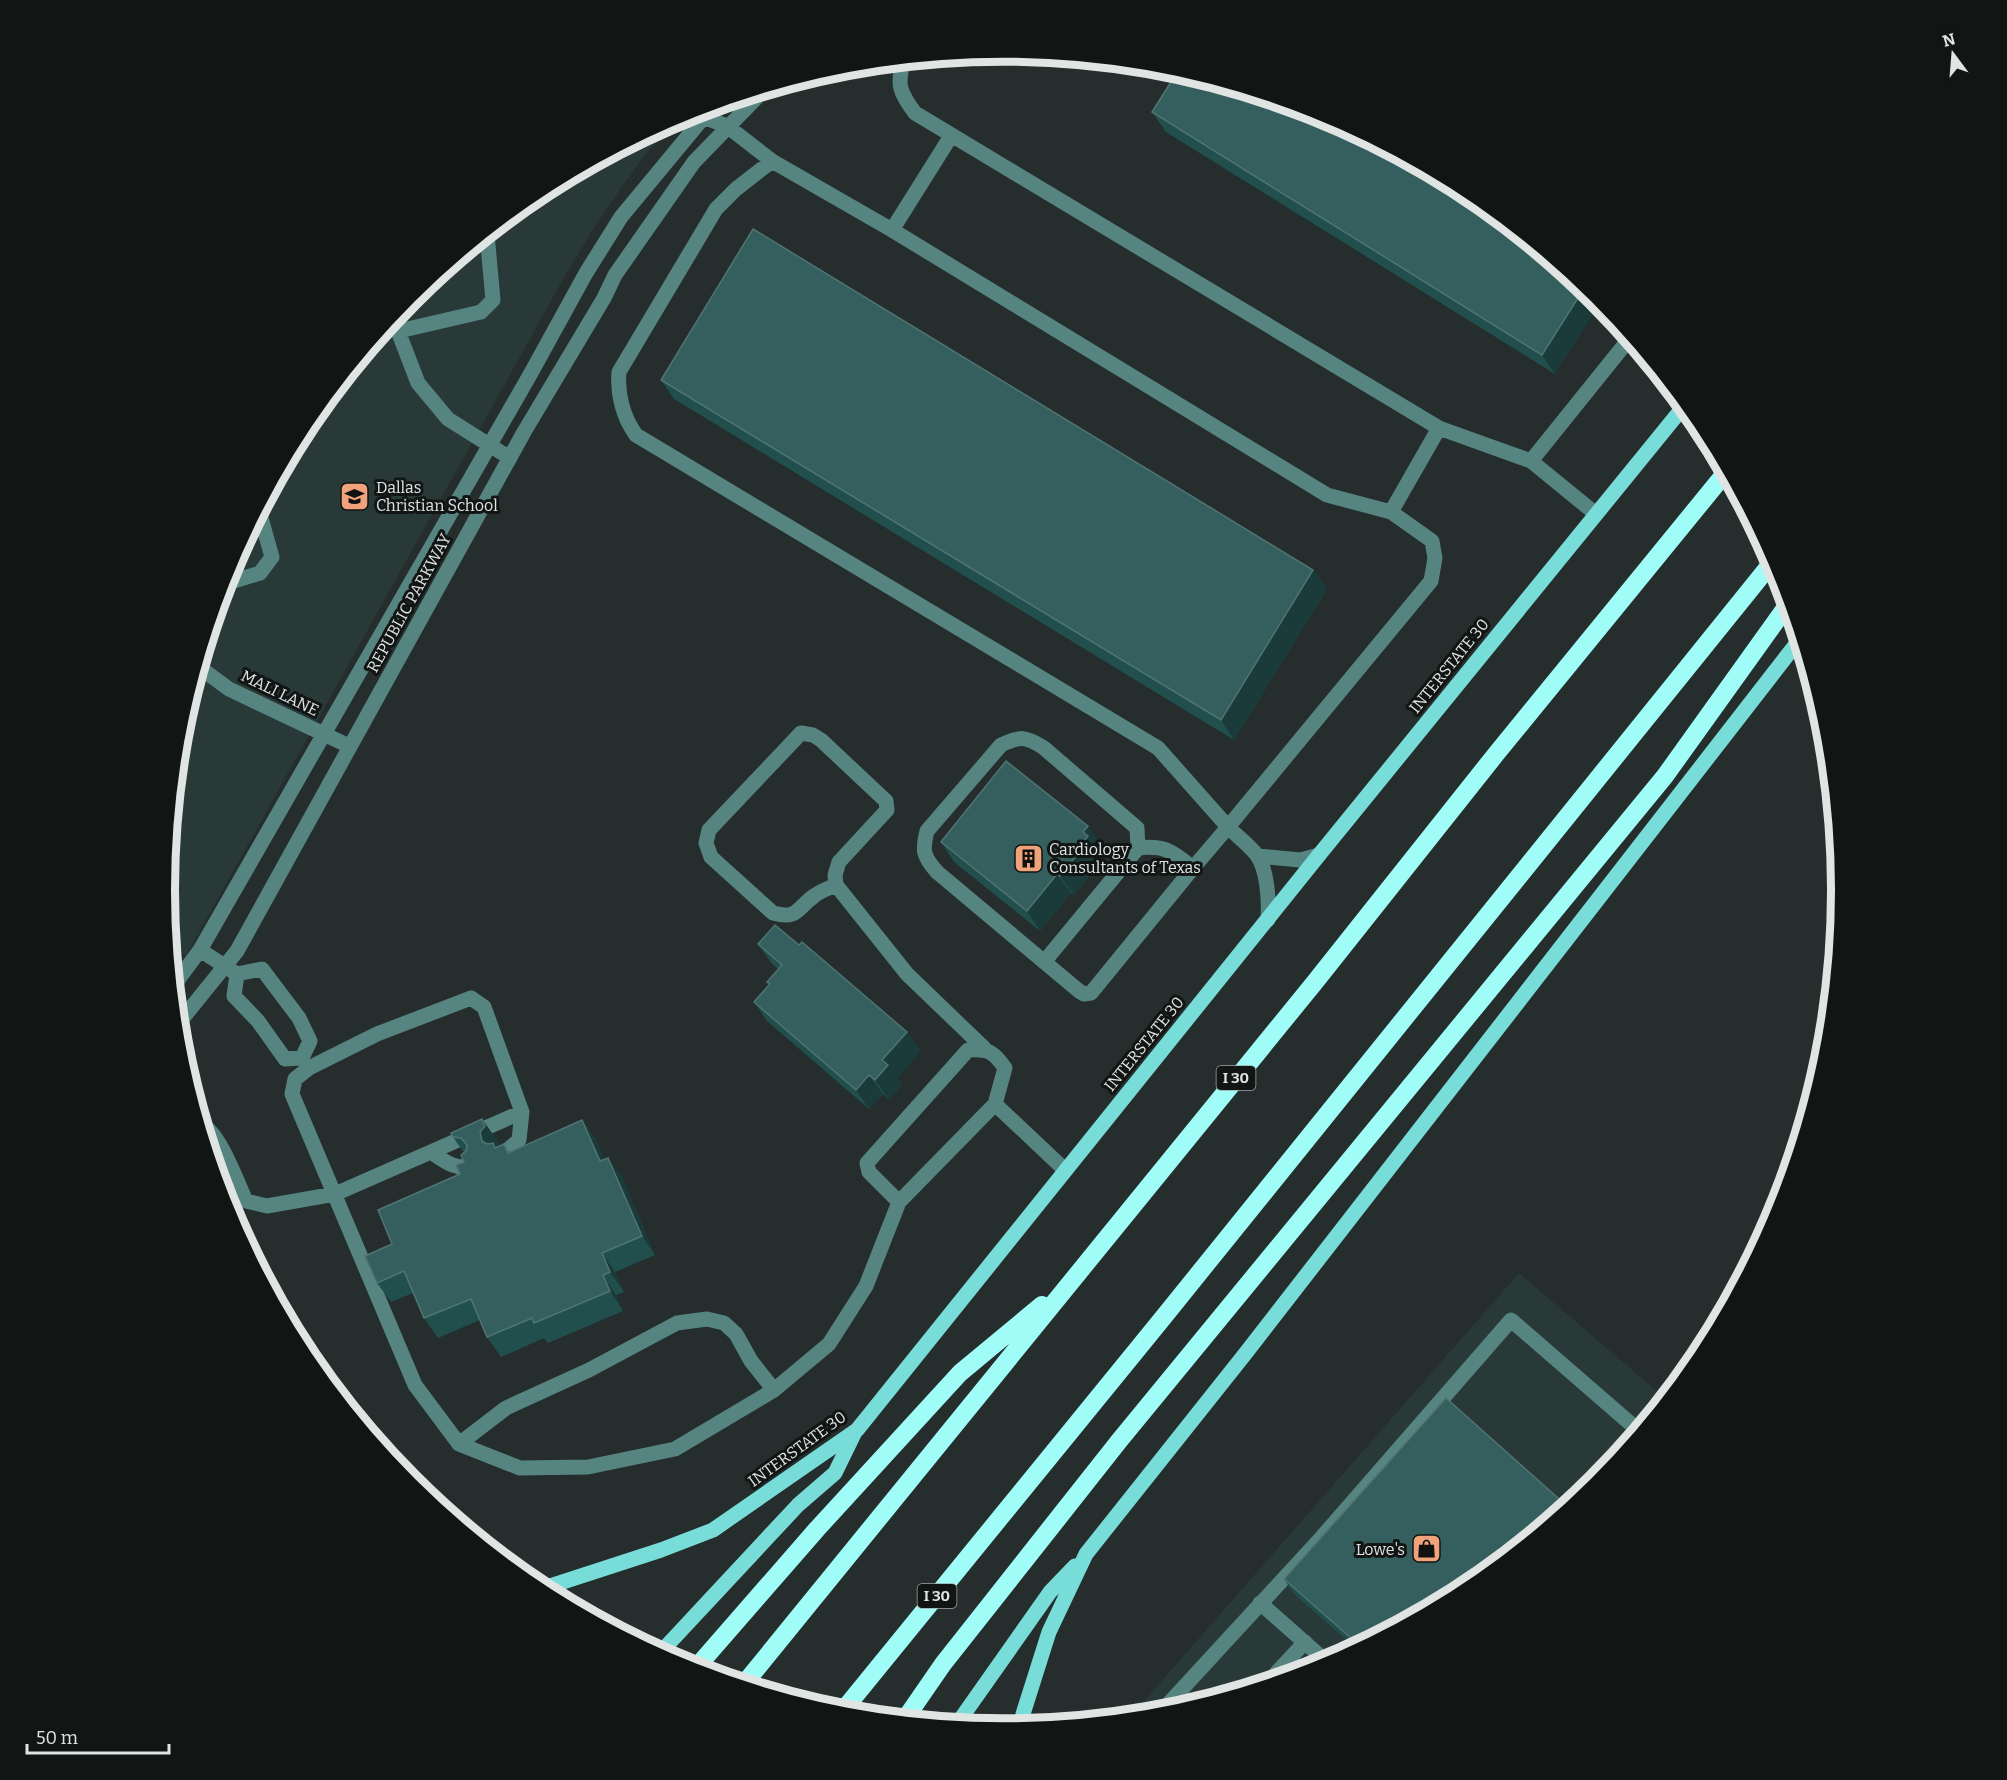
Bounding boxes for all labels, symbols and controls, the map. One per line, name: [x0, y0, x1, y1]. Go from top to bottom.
north arrow: [1923, 24, 1983, 84]
text: N: [1940, 29, 1958, 51]
place label: Dallas Christian School: [376, 478, 498, 515]
school or university icon: Dallas Christian School: [339, 480, 371, 512]
street label: REPUBLIC PARKWAY: [363, 530, 455, 676]
street label: INTERSTATE 30: [1405, 615, 1493, 717]
street label: MALI LANE: [238, 666, 322, 720]
place label: Cardiology Consultants of Texas: [1049, 840, 1201, 877]
building icon: Cardiology Consultants of Texas: [1012, 842, 1044, 874]
street label: INTERSTATE 30: [1100, 993, 1188, 1095]
road number: I 30: [1216, 1066, 1256, 1090]
street label: INTERSTATE 30: [744, 1407, 850, 1491]
shop icon: Lowe's: [1410, 1533, 1442, 1565]
place label: Lowe's: [1356, 1540, 1405, 1559]
road number: I 30: [918, 1584, 956, 1608]
scale bar: [27, 1717, 170, 1755]
text: 50 m: [36, 1727, 78, 1749]

